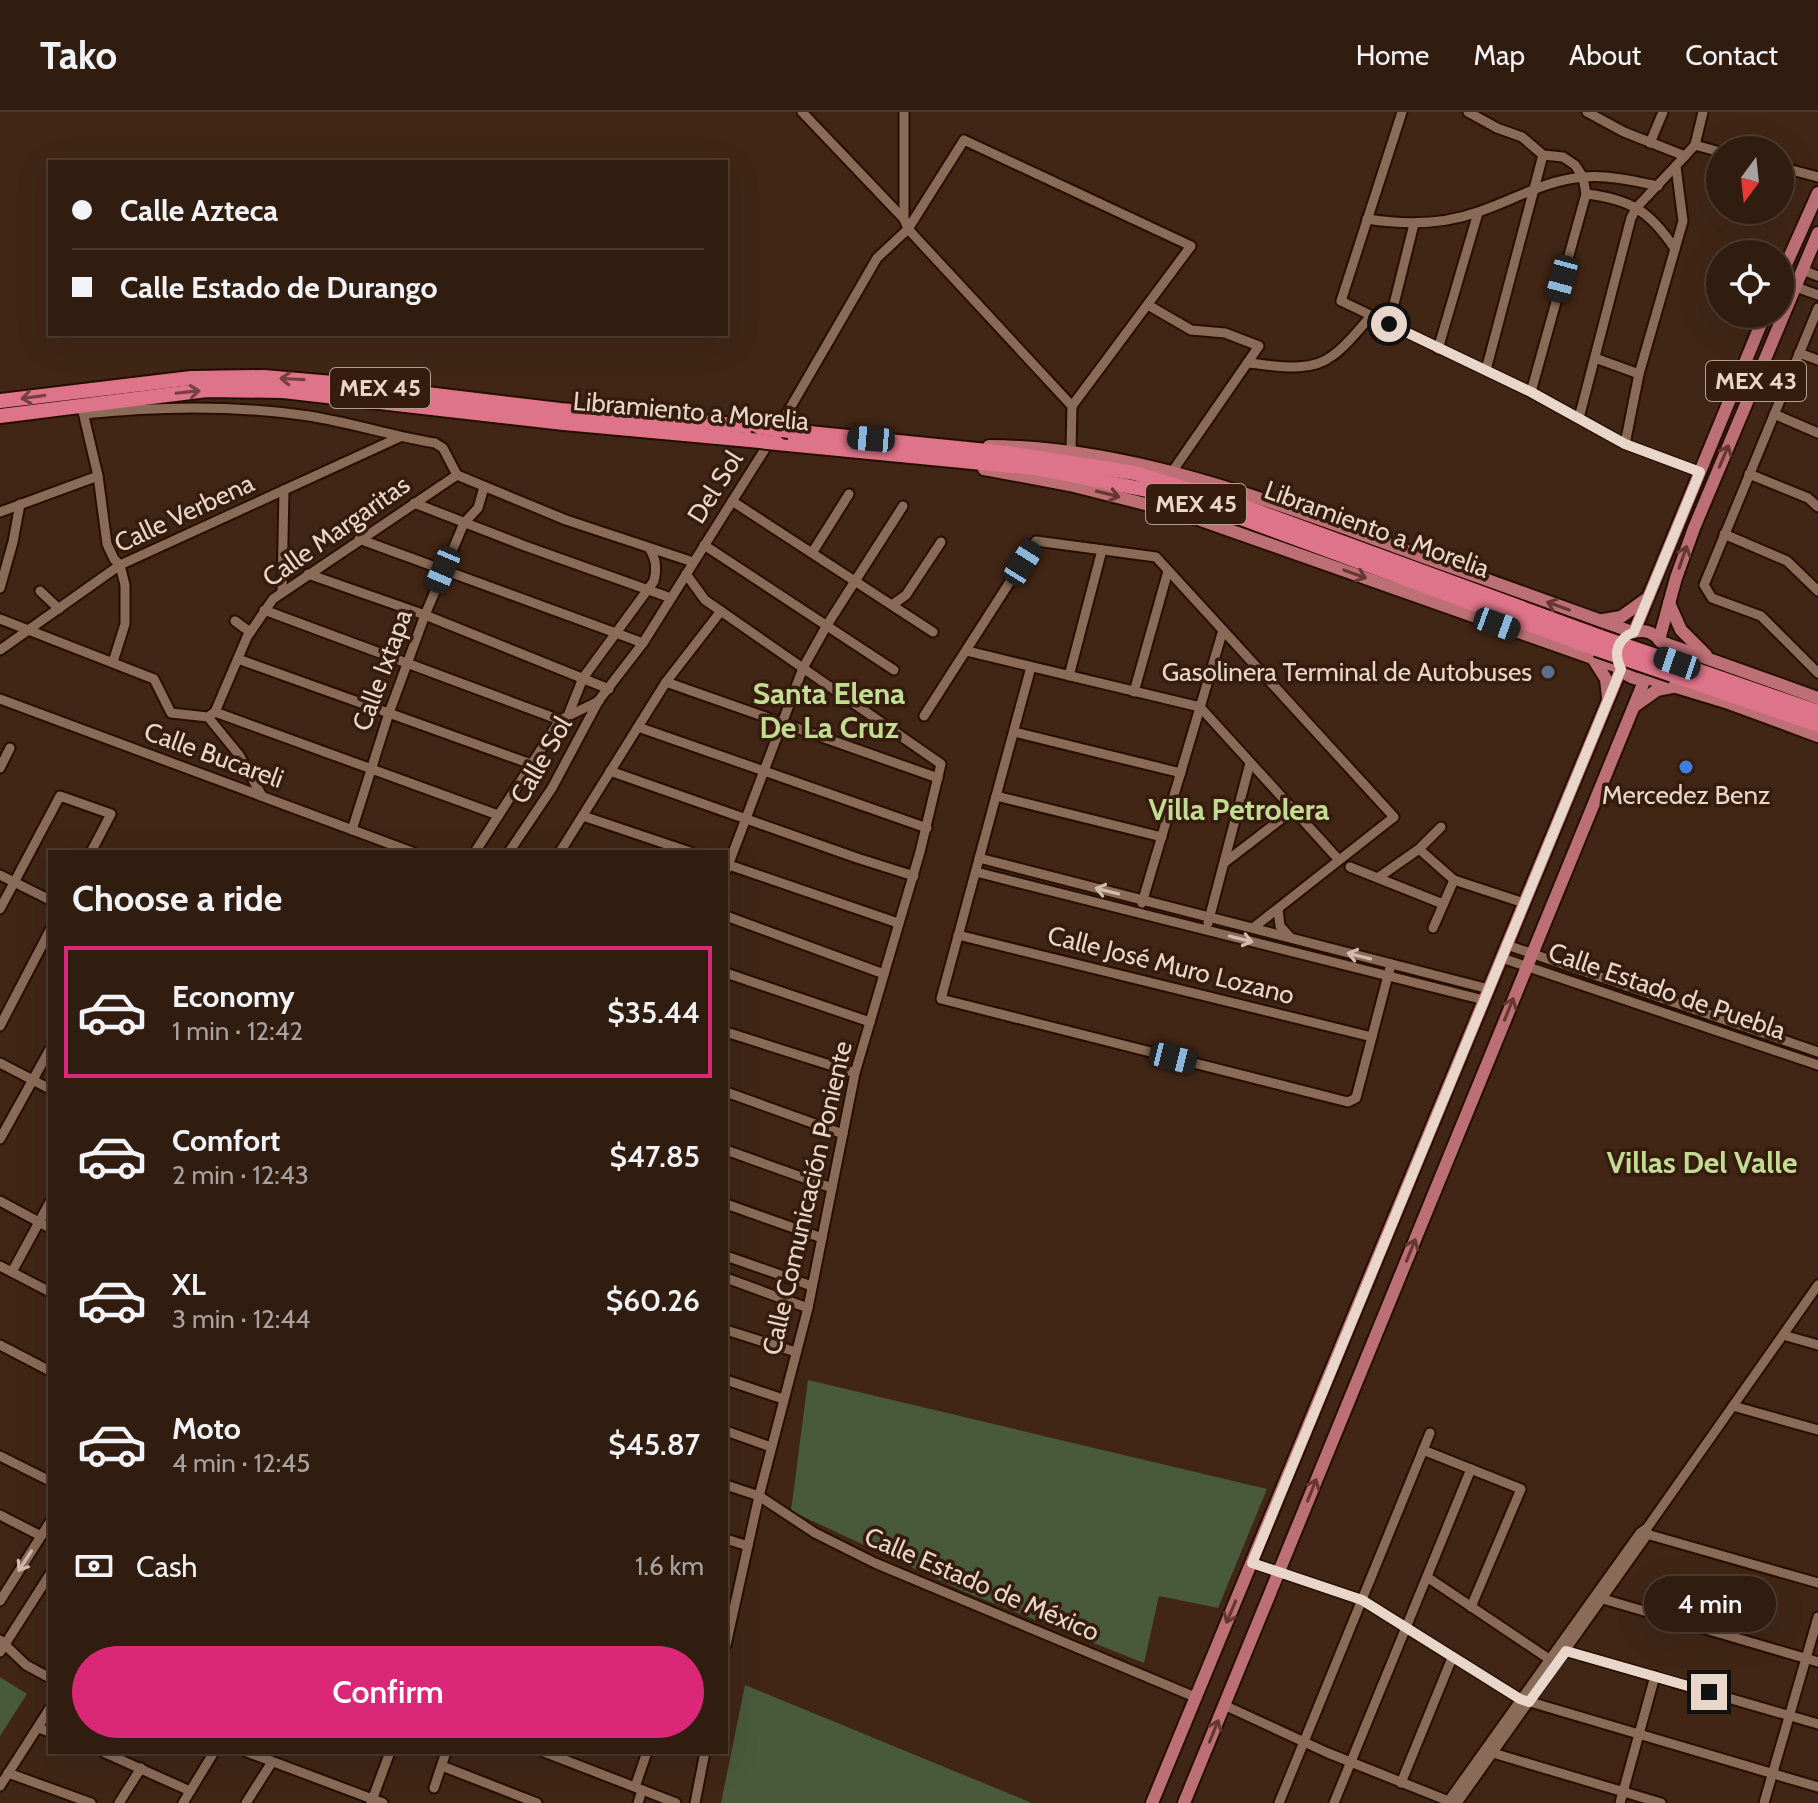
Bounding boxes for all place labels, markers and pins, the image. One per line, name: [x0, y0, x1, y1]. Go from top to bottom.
place label: Gasolinera Terminal de Autobuses: [1162, 656, 1532, 688]
marker: Gasolinera Terminal de Autobuses: [1539, 663, 1557, 681]
marker: Mercedez Benz: [1677, 758, 1695, 776]
place label: Mercedez Benz: [1602, 779, 1770, 811]

